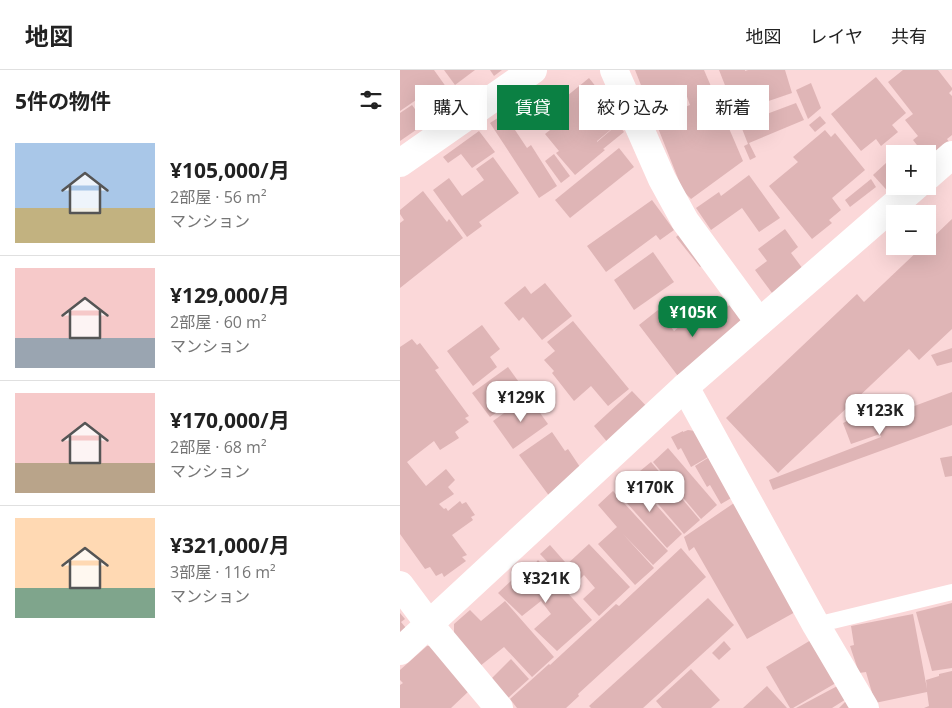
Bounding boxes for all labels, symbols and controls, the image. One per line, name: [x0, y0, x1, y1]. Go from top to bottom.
text: 地図: [25, 19, 73, 52]
text: 地図: [746, 24, 782, 48]
text: レイヤ: [810, 24, 863, 48]
text: 共有: [891, 24, 927, 48]
chip: 購入: [415, 85, 487, 130]
chip: 賃貸: [497, 85, 569, 130]
chip: 絞り込み: [579, 85, 687, 130]
chip: 新着: [697, 85, 769, 130]
icon: filters: [357, 86, 385, 114]
text: 5件の物件: [15, 87, 111, 115]
map controls: [886, 145, 936, 255]
button: +: [886, 145, 936, 195]
text: ¥105,000/月: [170, 156, 290, 184]
icon: home: [55, 163, 115, 223]
text: 2部屋 · 56 m²: [170, 186, 267, 208]
button: −: [886, 205, 936, 255]
text: マンション: [170, 210, 250, 232]
text: ¥129,000/月: [170, 281, 290, 309]
icon: home: [55, 288, 115, 348]
pin: ¥105K: [658, 296, 728, 338]
text: ¥105K: [669, 301, 717, 323]
text: 2部屋 · 60 m²: [170, 311, 267, 333]
text: マンション: [170, 335, 250, 357]
pin: ¥129K: [486, 380, 556, 423]
text: ¥129K: [497, 386, 545, 408]
pin: ¥123K: [845, 394, 915, 436]
text: ¥123K: [856, 399, 904, 421]
text: ¥170,000/月: [170, 406, 290, 434]
icon: home: [55, 413, 115, 473]
text: 2部屋 · 68 m²: [170, 436, 267, 458]
text: マンション: [170, 460, 250, 482]
pin: ¥170K: [615, 470, 685, 513]
text: ¥170K: [626, 476, 674, 498]
text: ¥321,000/月: [170, 531, 290, 559]
icon: home: [55, 538, 115, 598]
text: 3部屋 · 116 m²: [170, 561, 276, 583]
pin: ¥321K: [511, 562, 581, 604]
text: ¥321K: [522, 567, 570, 589]
text: マンション: [170, 585, 250, 607]

